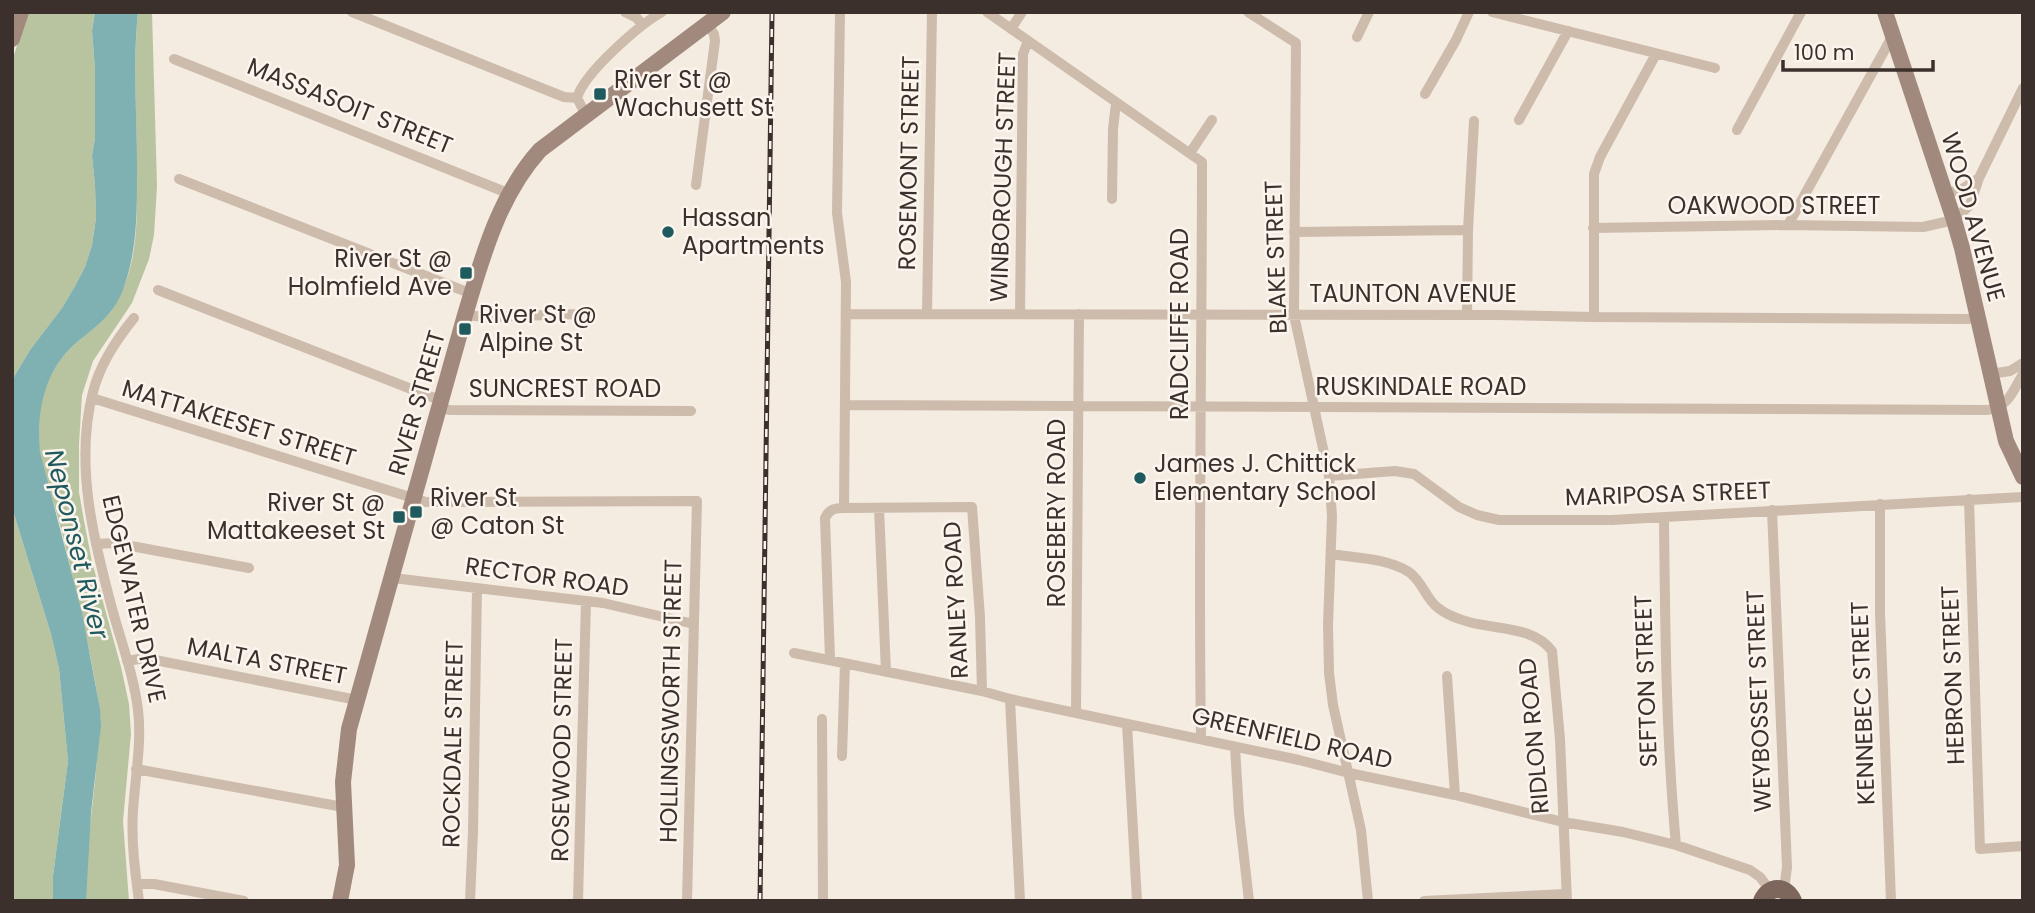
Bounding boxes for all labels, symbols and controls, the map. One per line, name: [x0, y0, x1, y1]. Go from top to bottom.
scale bar: [1783, 28, 1934, 72]
text: 100 m: [1794, 38, 1854, 67]
street label: MASSASOIT STREET: [243, 49, 458, 162]
street label: WINBOROUGH STREET: [982, 51, 1023, 303]
street label: ROSEMONT STREET: [890, 55, 927, 271]
place label: River St @ Wachusett St: [614, 63, 773, 124]
marker: River St @ Wachusett St: [592, 86, 608, 102]
street label: WOOD AVENUE: [1934, 128, 2013, 305]
street label: BLAKE STREET: [1256, 180, 1295, 334]
street label: OAKWOOD STREET: [1667, 189, 1881, 222]
place label: Hassan Apartments: [682, 201, 825, 262]
marker: Hassan Apartments: [660, 224, 676, 240]
street label: RADCLIFFE ROAD: [1163, 228, 1196, 420]
place label: River St @ Holmfield Ave: [288, 242, 452, 303]
marker: River St @ Holmfield Ave: [458, 265, 474, 281]
street label: TAUNTON AVENUE: [1309, 277, 1517, 310]
place label: River St @ Alpine St: [479, 298, 597, 359]
marker: River St @ Alpine St: [457, 321, 473, 337]
street label: RIVER STREET: [380, 327, 453, 479]
street label: RUSKINDALE ROAD: [1316, 370, 1526, 403]
street label: MATTAKEESET STREET: [118, 371, 360, 474]
street label: SUNCREST ROAD: [469, 372, 661, 405]
street label: ROSEBERY ROAD: [1040, 419, 1073, 607]
water label: Neponset River: [36, 445, 118, 644]
place label: James J. Chittick Elementary School: [1154, 447, 1377, 508]
marker: James J. Chittick Elementary School: [1132, 470, 1148, 486]
street label: MARIPOSA STREET: [1564, 473, 1772, 514]
place label: River St @ Caton St: [430, 481, 564, 542]
place label: River St @ Mattakeeset St: [207, 486, 385, 547]
street label: EDGEWATER DRIVE: [95, 492, 174, 706]
marker: River St @ Caton St: [408, 504, 424, 520]
marker: River St @ Mattakeeset St: [391, 509, 407, 525]
street label: RANLEY ROAD: [935, 521, 976, 679]
street label: RECTOR ROAD: [463, 549, 631, 604]
street label: HOLLINGSWORTH STREET: [652, 559, 689, 843]
street label: HEBRON STREET: [1933, 585, 1972, 765]
street label: WEYBOSSET STREET: [1738, 589, 1779, 813]
street label: SEFTON STREET: [1626, 594, 1665, 768]
street label: KENNEBEC STREET: [1842, 601, 1883, 806]
street label: MALTA STREET: [184, 629, 350, 692]
street label: ROSEWOOD STREET: [543, 638, 580, 862]
street label: ROCKDALE STREET: [434, 640, 471, 848]
street label: RIDLON ROAD: [1510, 657, 1557, 815]
street label: GREENFIELD ROAD: [1188, 698, 1396, 777]

